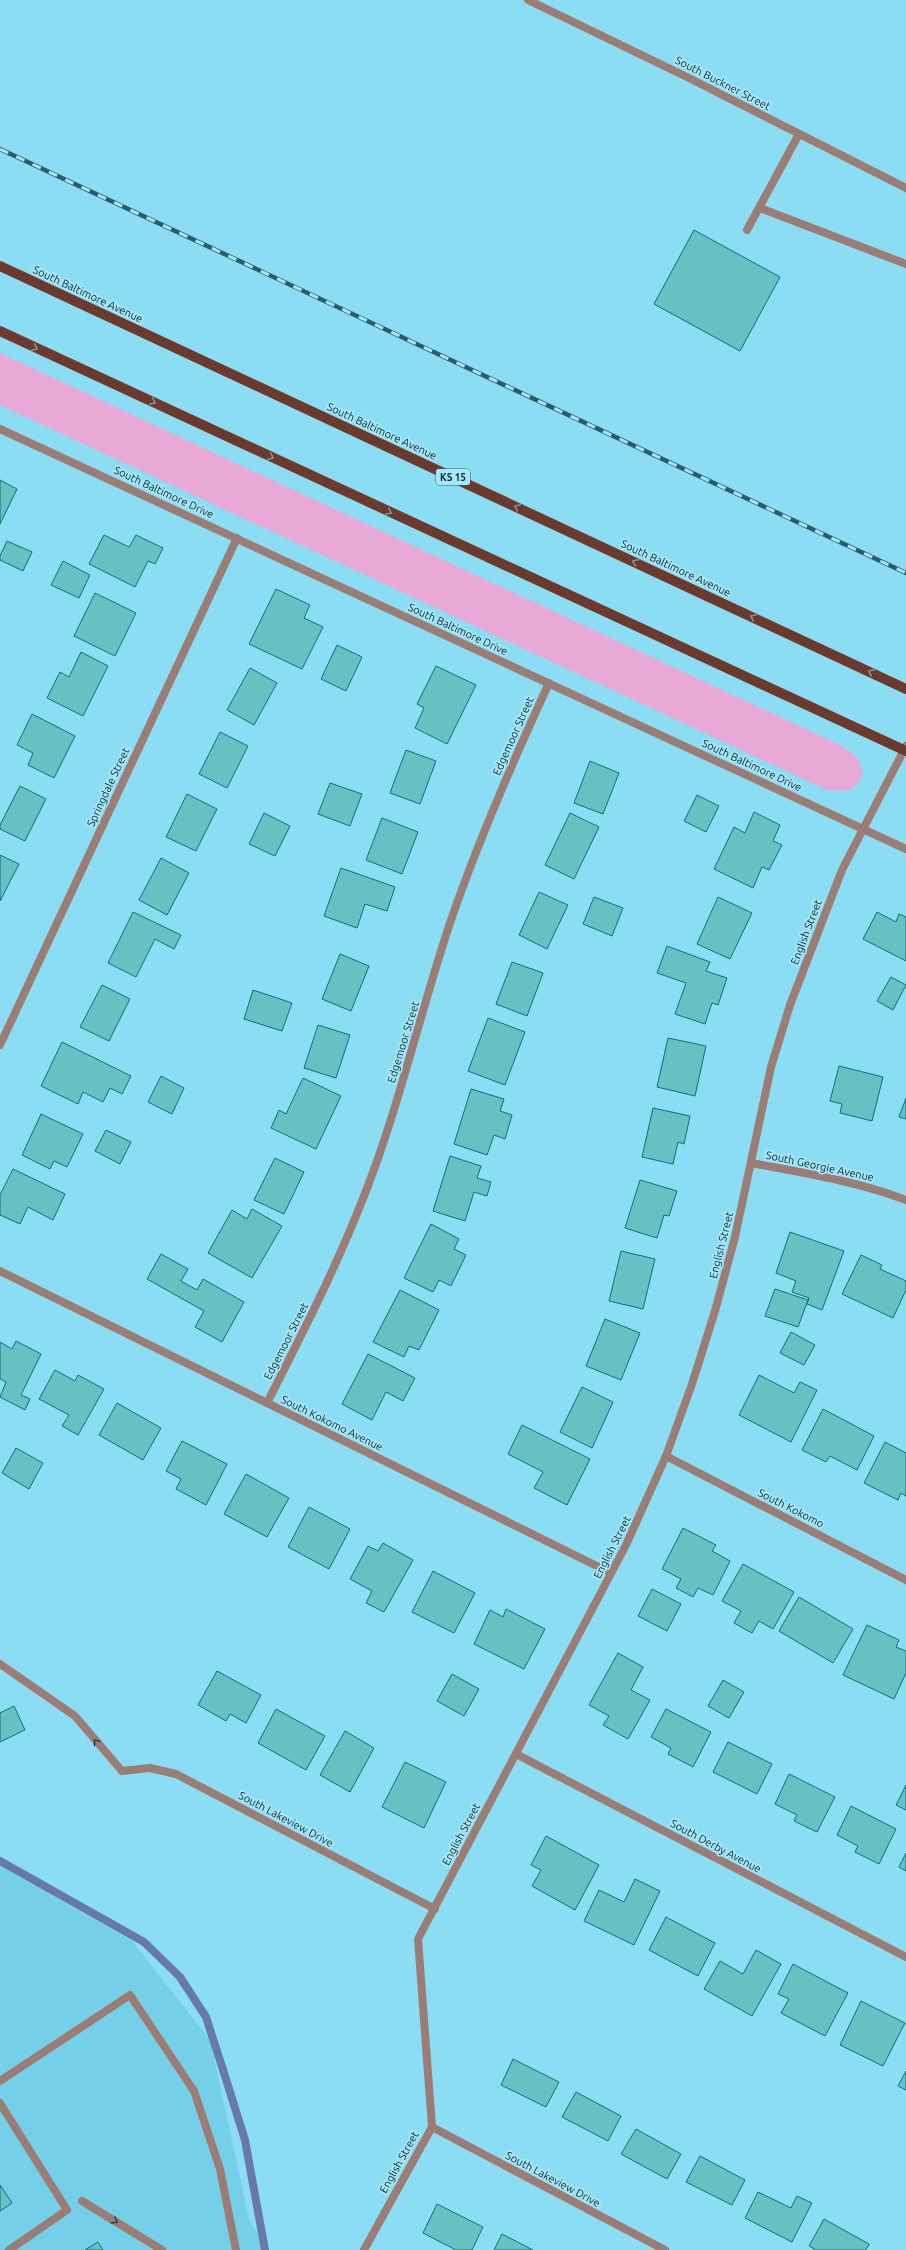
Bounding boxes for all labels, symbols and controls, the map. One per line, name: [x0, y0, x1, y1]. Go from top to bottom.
street label: South Buckner Street: [673, 54, 773, 113]
street label: South Baltimore Avenue: [31, 263, 145, 325]
one-way arrow: [31, 343, 39, 351]
one-way arrow: [150, 398, 157, 406]
street label: South Baltimore Avenue: [325, 400, 439, 462]
one-way arrow: [267, 452, 275, 460]
street label: South Baltimore Drive: [112, 464, 216, 520]
road number: KS 15: [436, 469, 470, 485]
one-way arrow: [514, 504, 522, 512]
one-way arrow: [385, 507, 393, 515]
street label: South Baltimore Avenue: [619, 537, 733, 599]
one-way arrow: [632, 559, 640, 567]
street label: South Baltimore Drive: [406, 601, 510, 657]
one-way arrow: [750, 614, 757, 622]
one-way arrow: [867, 669, 875, 677]
street label: Edgemoor Street: [490, 694, 536, 777]
street label: South Baltimore Drive: [700, 737, 804, 793]
street label: Springdale Street: [84, 745, 132, 828]
street label: English Street: [788, 897, 824, 966]
street label: Edgemoor Street: [385, 999, 421, 1084]
street label: South Georgie Avenue: [765, 1149, 875, 1183]
street label: English Street: [707, 1210, 735, 1280]
street label: Edgemoor Street: [261, 1300, 311, 1381]
street label: South Kokomo Avenue: [279, 1393, 385, 1453]
street label: South Kokomo: [756, 1486, 826, 1530]
street label: English Street: [591, 1513, 633, 1580]
one-way arrow: [94, 1739, 101, 1746]
street label: South Lakeview Drive: [237, 1789, 335, 1849]
street label: English Street: [440, 1800, 483, 1867]
street label: South Derby Avenue: [669, 1817, 763, 1875]
street label: English Street: [377, 2128, 421, 2195]
street label: South Lakeview Drive: [504, 2149, 602, 2209]
one-way arrow: [111, 2216, 118, 2224]

